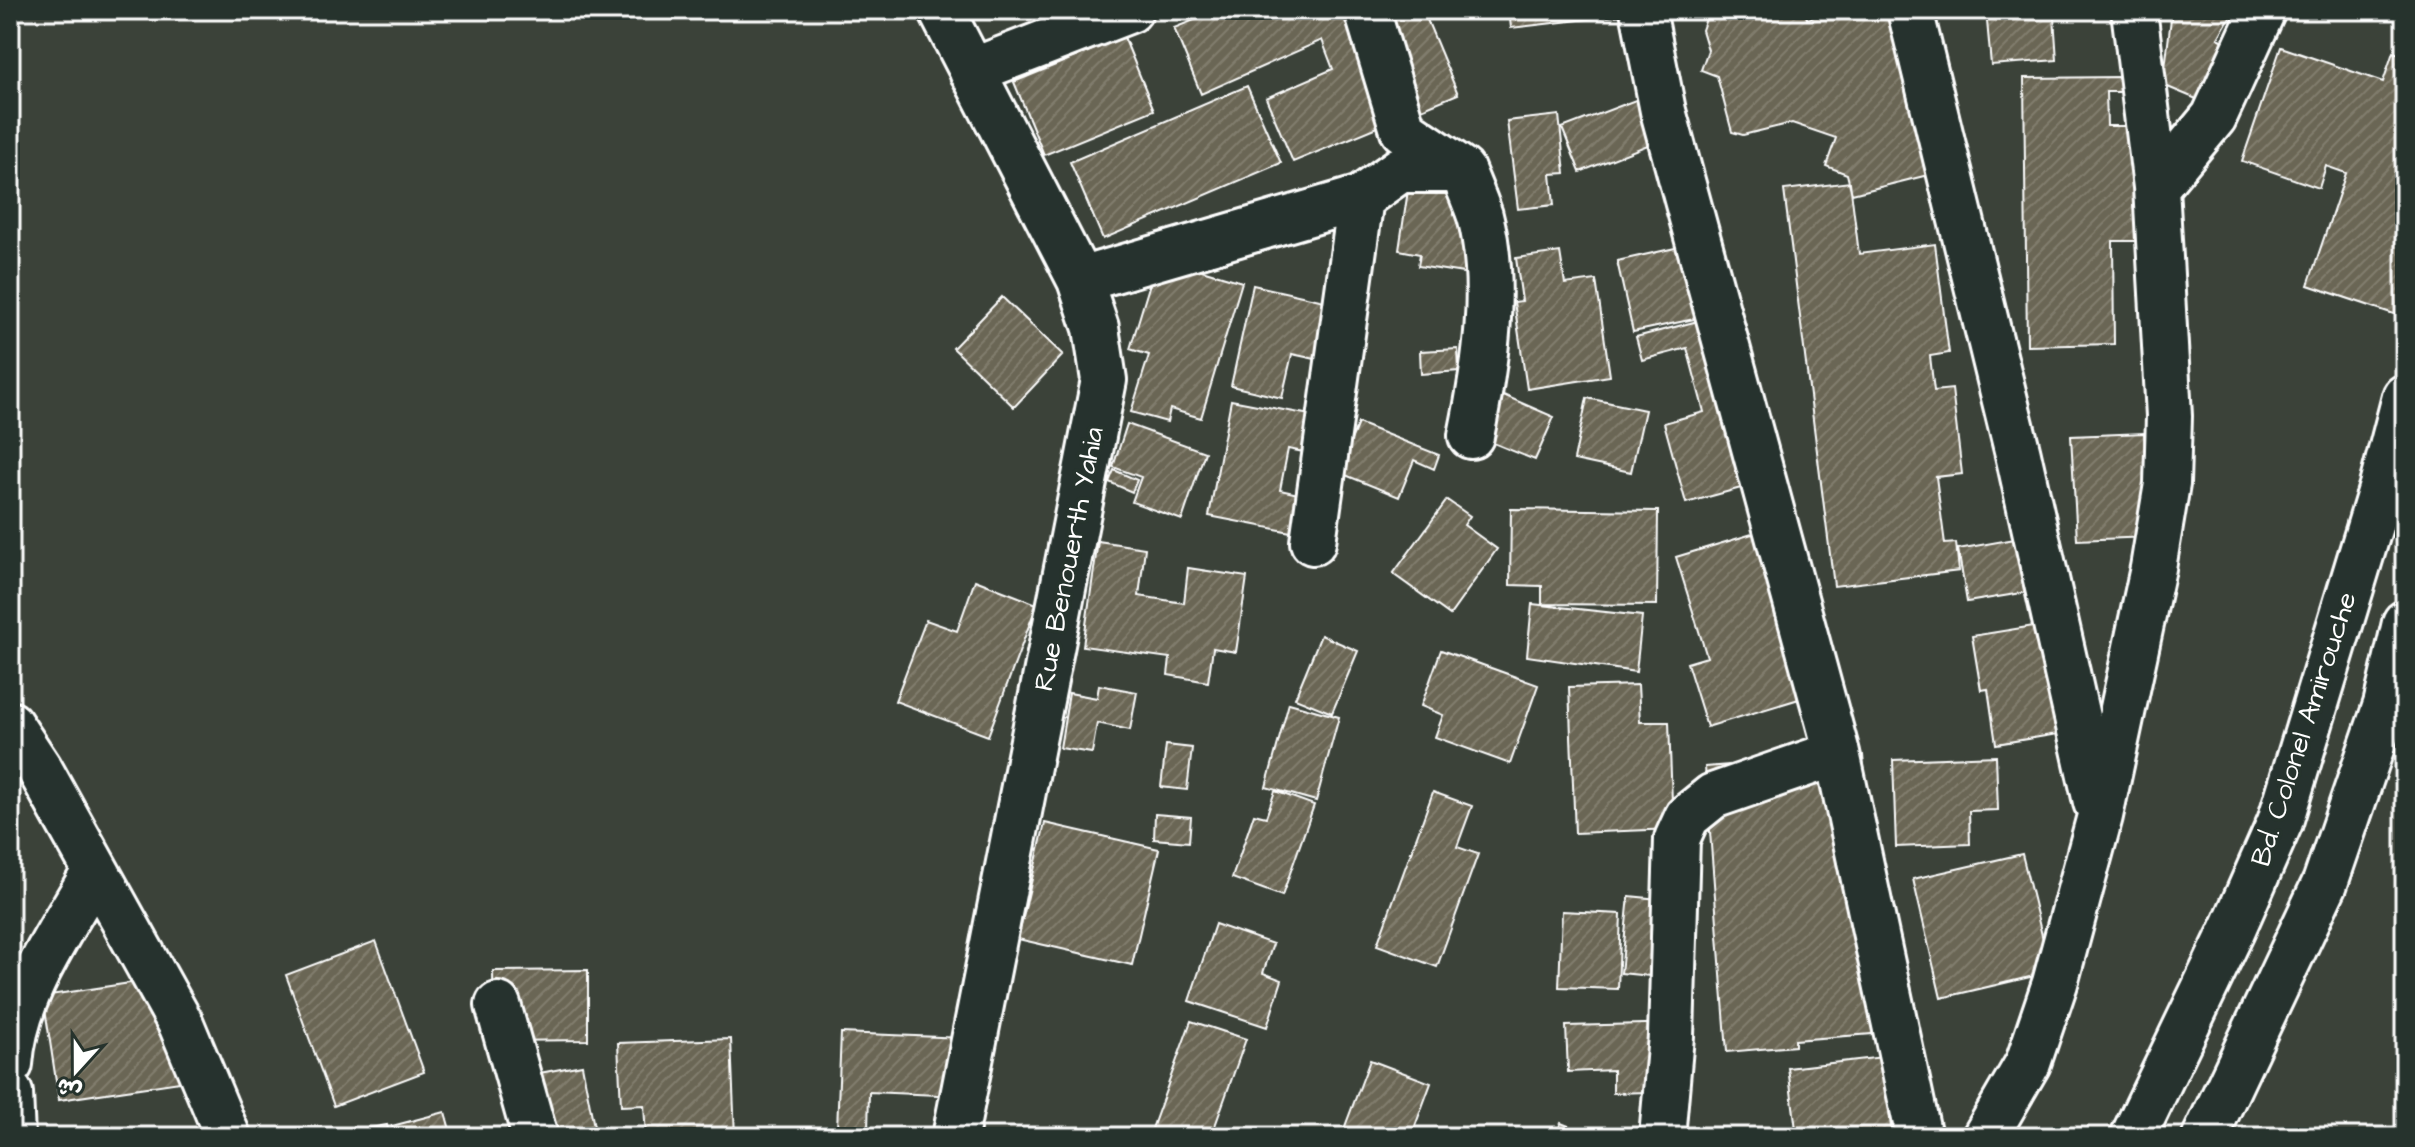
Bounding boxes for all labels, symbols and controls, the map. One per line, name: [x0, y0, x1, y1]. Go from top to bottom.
street label: Rue Benouerth Yahia: [1024, 424, 1114, 694]
street label: Bd. Colonel Amirouche: [2241, 587, 2367, 871]
north arrow: [36, 1031, 116, 1111]
text: ش: [53, 1069, 86, 1107]

